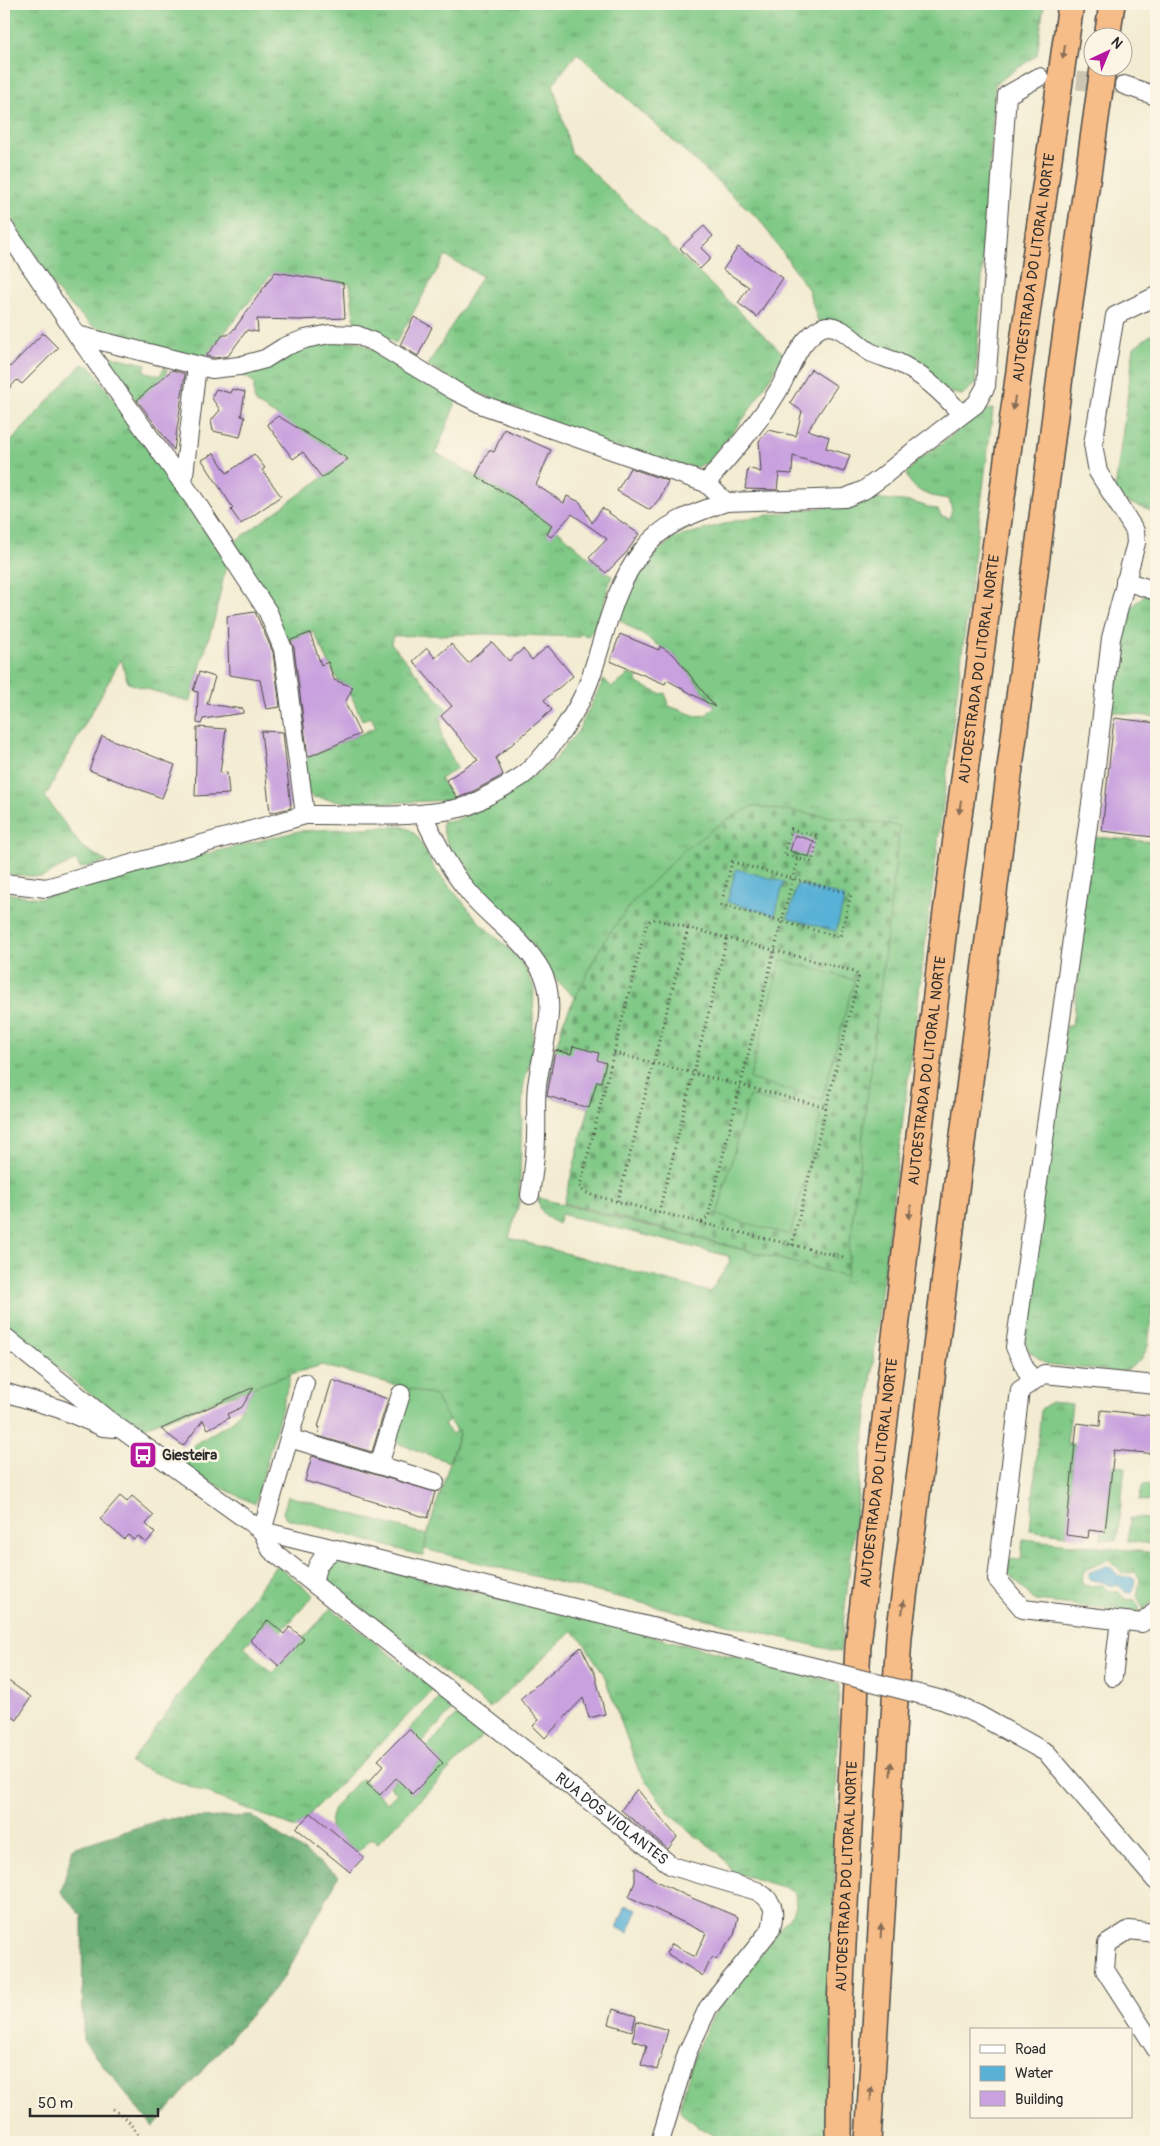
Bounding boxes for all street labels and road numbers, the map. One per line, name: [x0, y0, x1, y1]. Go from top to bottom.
street label: AUTOESTRADA DO LITORAL NORTE: [1008, 152, 1059, 383]
street label: AUTOESTRADA DO LITORAL NORTE: [954, 553, 1004, 785]
street label: AUTOESTRADA DO LITORAL NORTE: [904, 955, 950, 1186]
street label: AUTOESTRADA DO LITORAL NORTE: [855, 1357, 902, 1588]
street label: AUTOESTRADA DO LITORAL NORTE: [831, 1760, 862, 1992]
street label: RUA DOS VIOLANTES: [552, 1768, 672, 1869]

